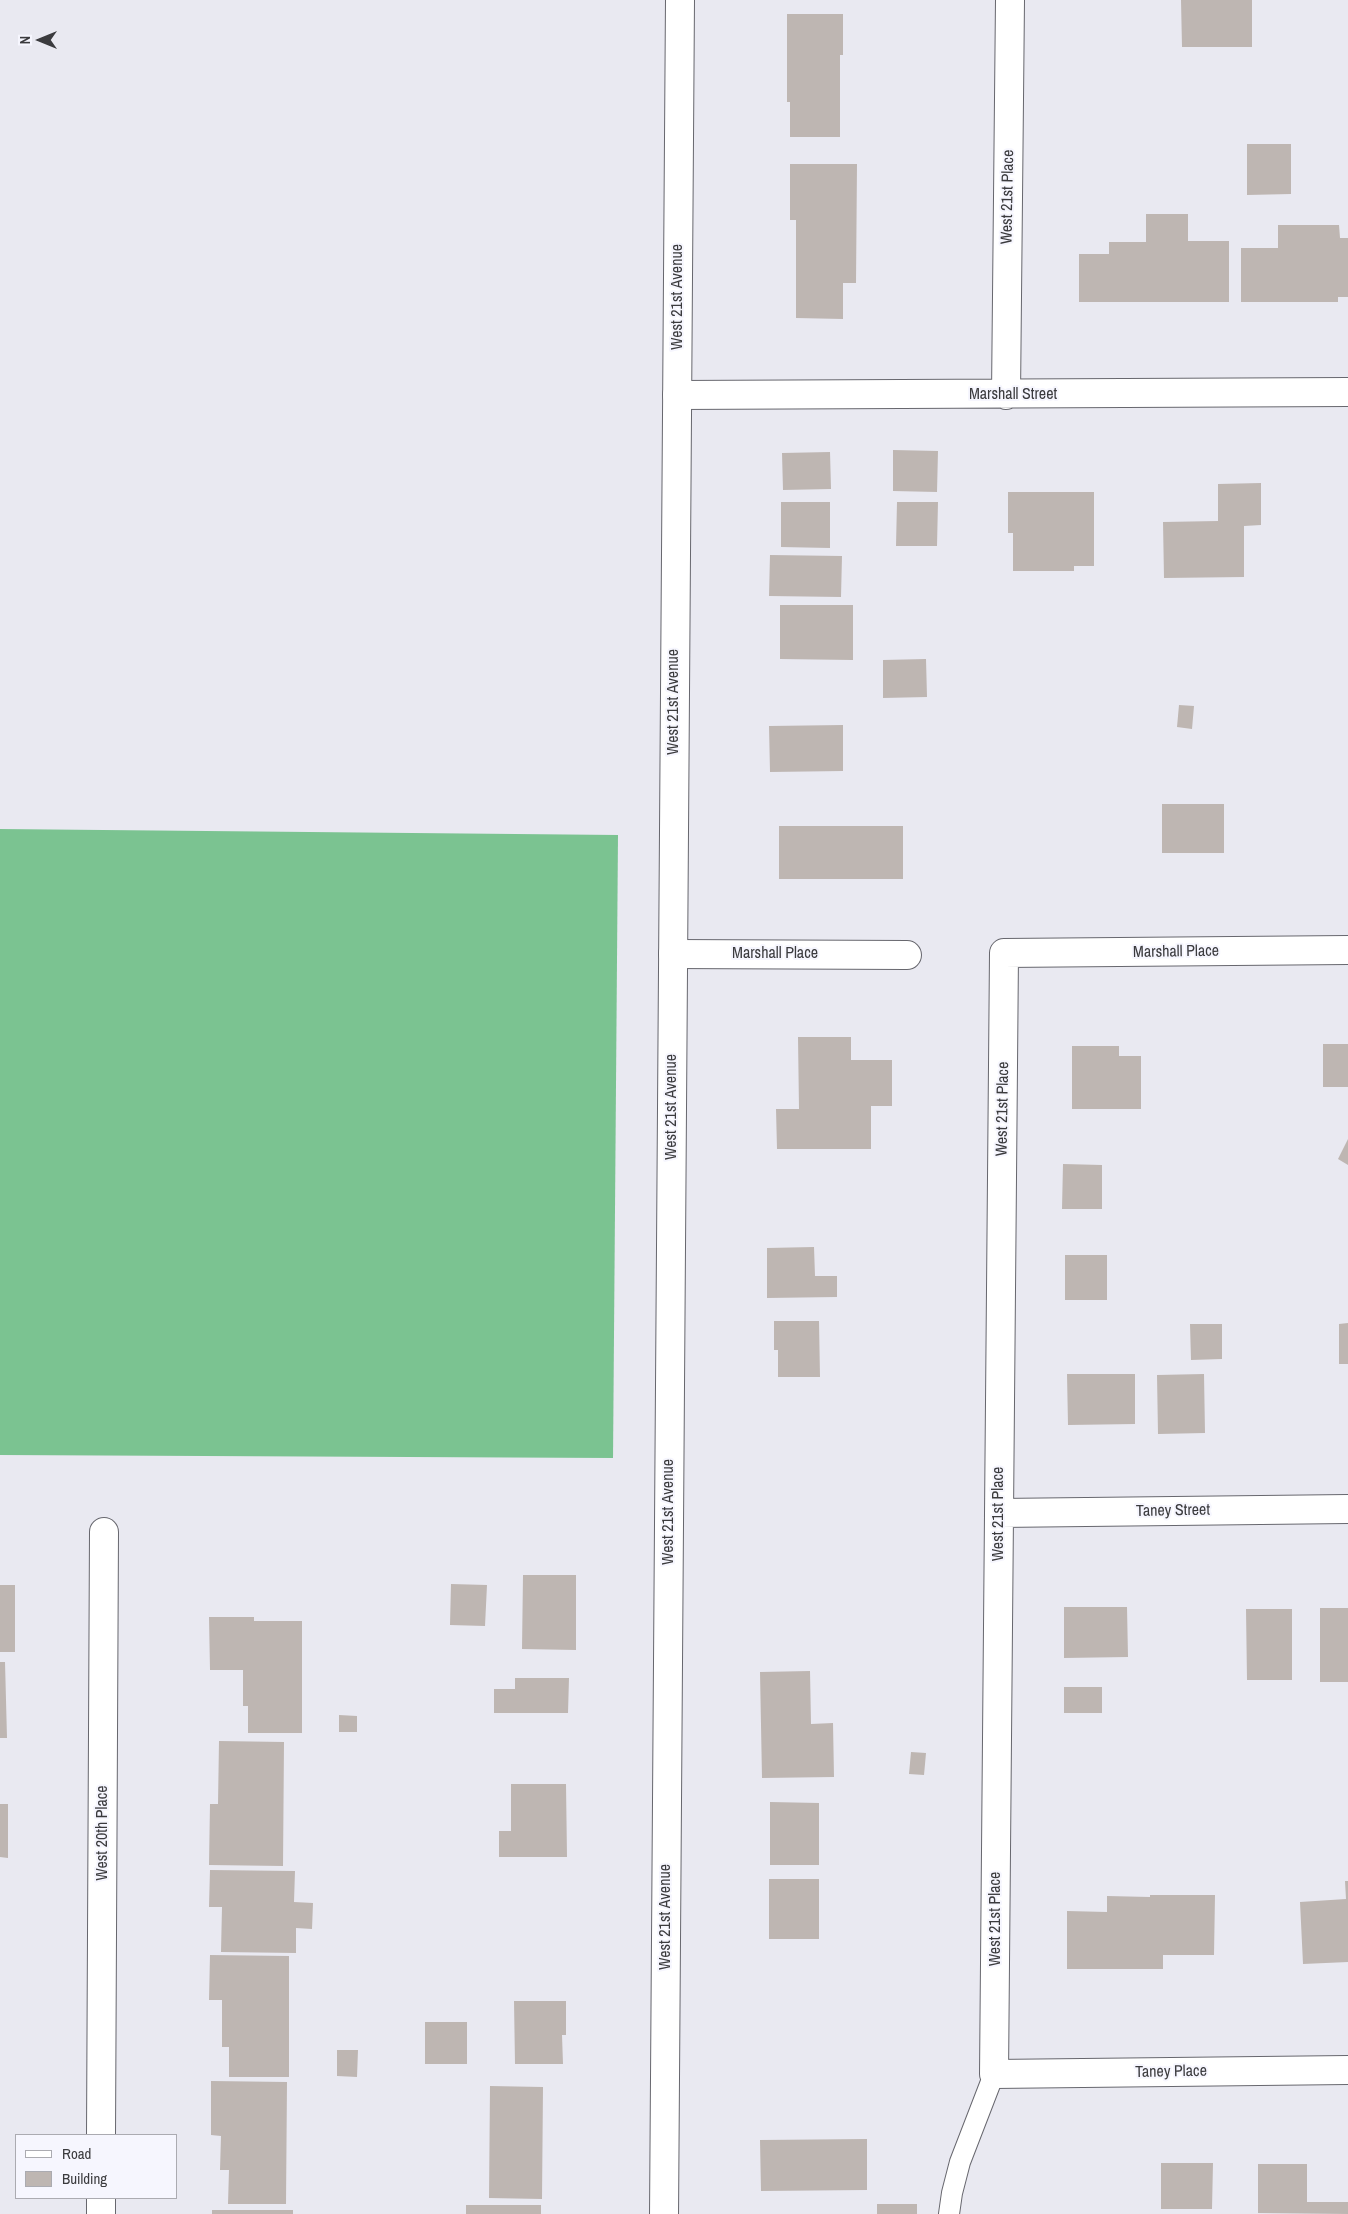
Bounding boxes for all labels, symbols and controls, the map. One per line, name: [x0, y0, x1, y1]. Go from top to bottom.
north arrow: [15, 15, 65, 65]
text: N: [16, 36, 34, 44]
street label: West 21st Place: [998, 150, 1018, 244]
street label: West 21st Avenue: [668, 244, 688, 350]
street label: Marshall Street: [969, 385, 1057, 405]
street label: West 21st Avenue: [664, 649, 684, 755]
street label: Marshall Place: [1133, 942, 1219, 962]
street label: Marshall Place: [732, 944, 818, 964]
street label: West 21st Avenue: [662, 1054, 682, 1160]
street label: West 21st Place: [993, 1062, 1013, 1156]
street label: West 21st Avenue: [659, 1459, 679, 1565]
street label: West 21st Place: [989, 1467, 1009, 1561]
street label: Taney Street: [1136, 1501, 1210, 1521]
street label: West 20th Place: [93, 1785, 113, 1881]
street label: West 21st Avenue: [656, 1864, 676, 1970]
street label: West 21st Place: [986, 1872, 1006, 1966]
street label: Taney Place: [1135, 2062, 1207, 2082]
legend: [15, 2134, 178, 2199]
text: Road: [62, 2143, 91, 2164]
text: Building: [62, 2168, 107, 2189]

